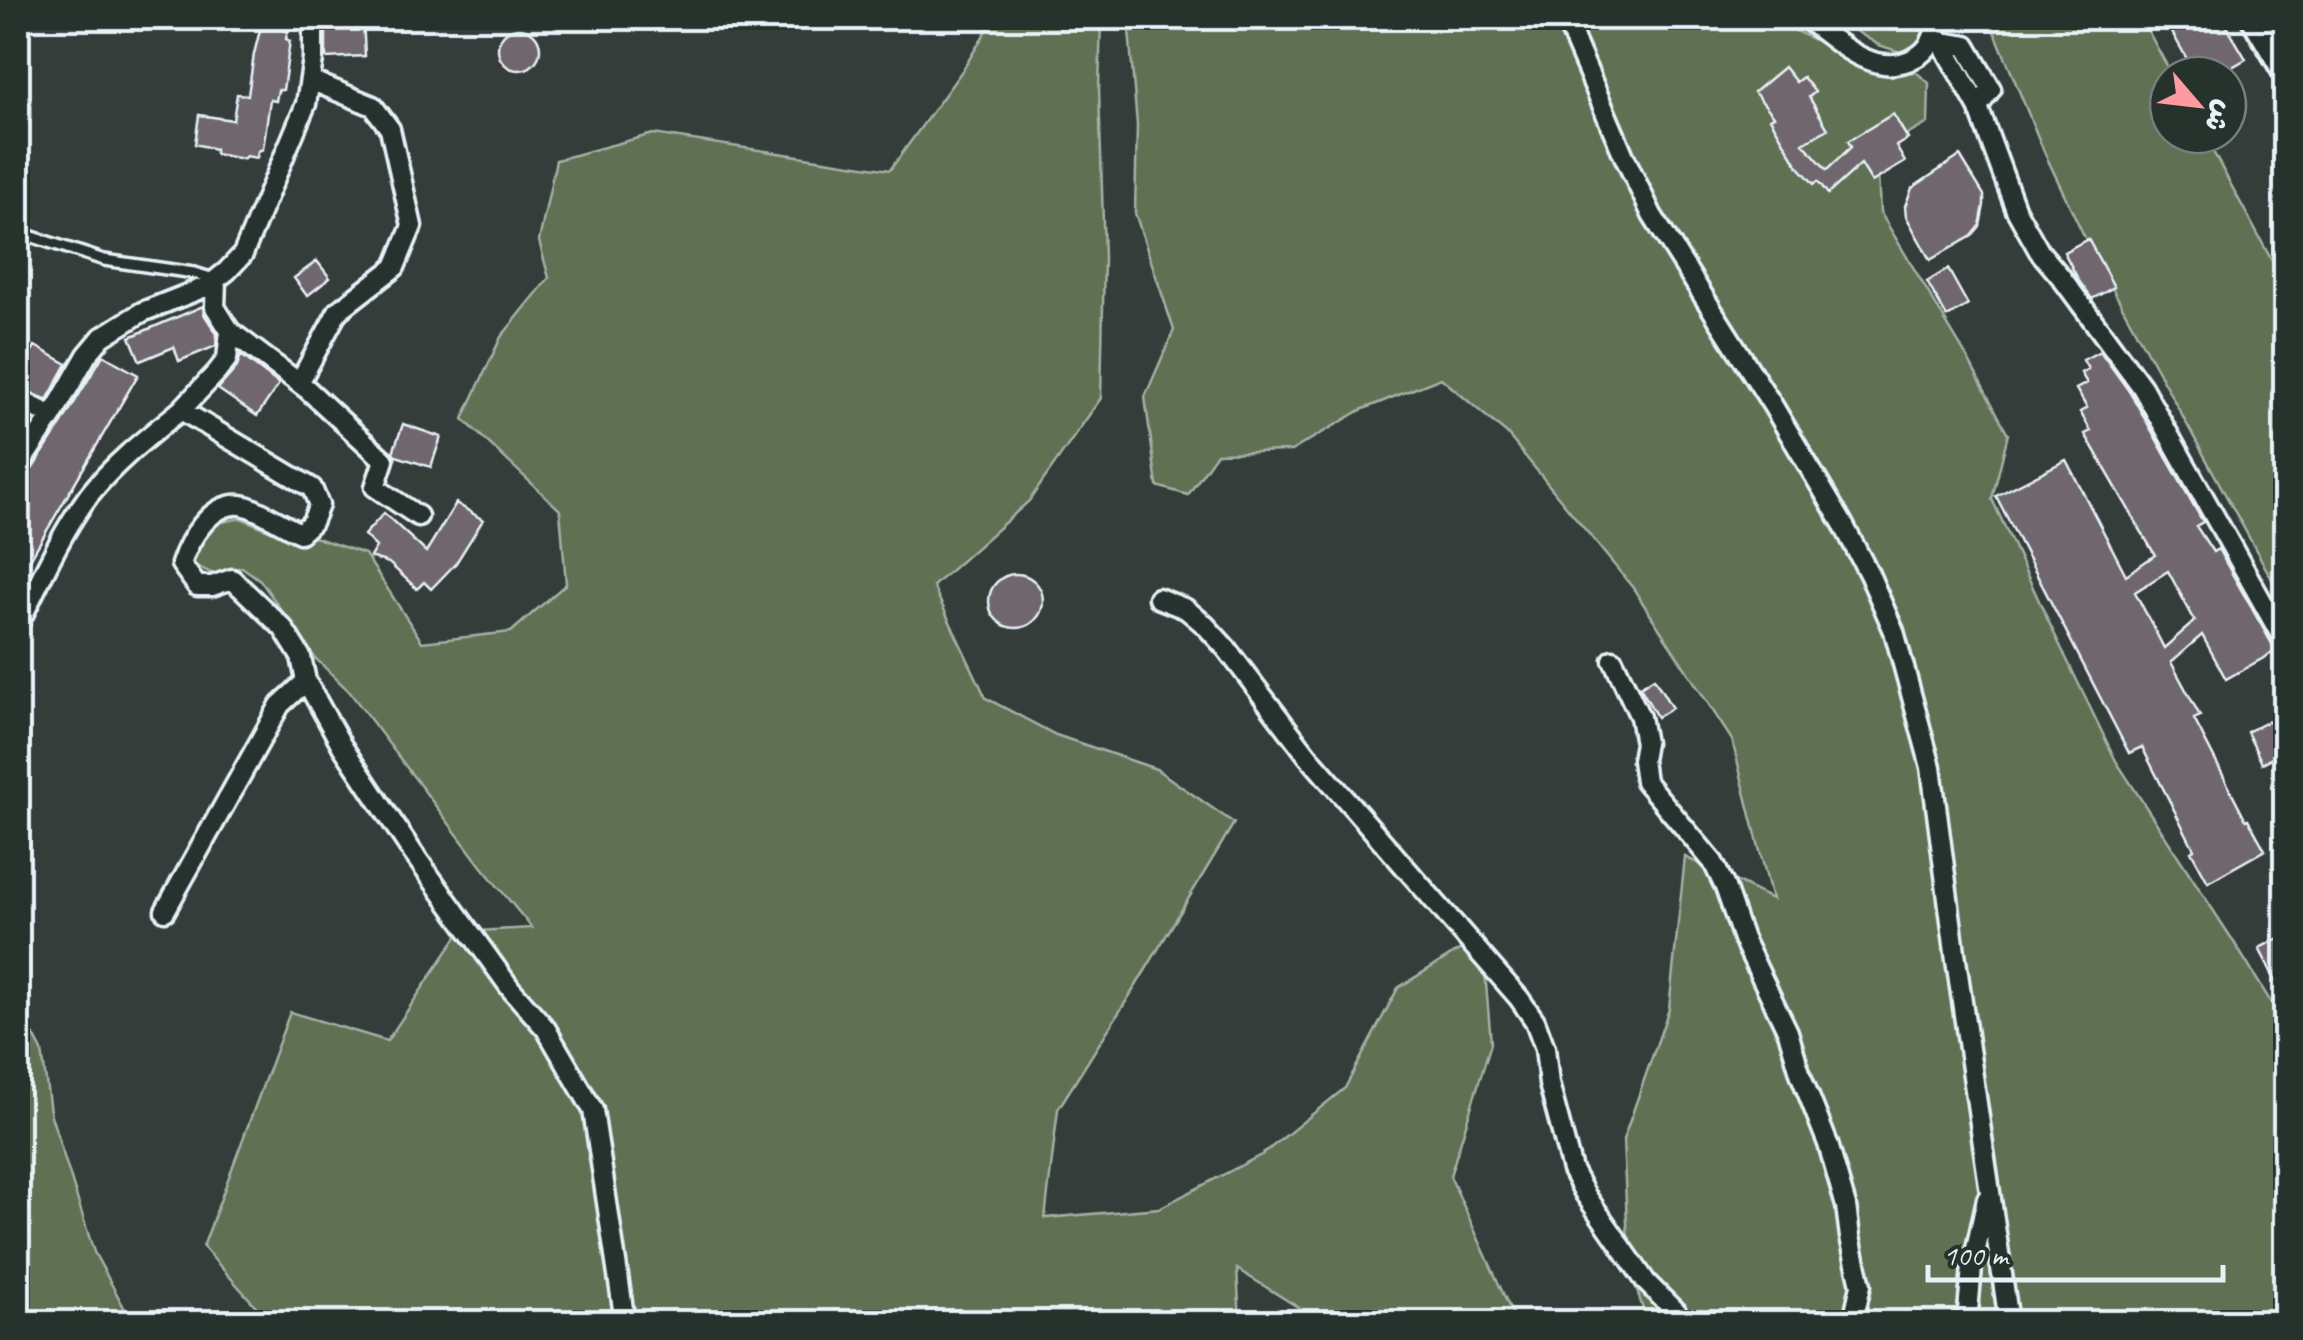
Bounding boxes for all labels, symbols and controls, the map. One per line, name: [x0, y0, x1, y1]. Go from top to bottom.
north arrow: [2148, 55, 2248, 155]
text: ش: [2197, 95, 2242, 138]
scale bar: [1928, 1220, 2223, 1282]
text: 100 m: [1943, 1236, 2010, 1274]

